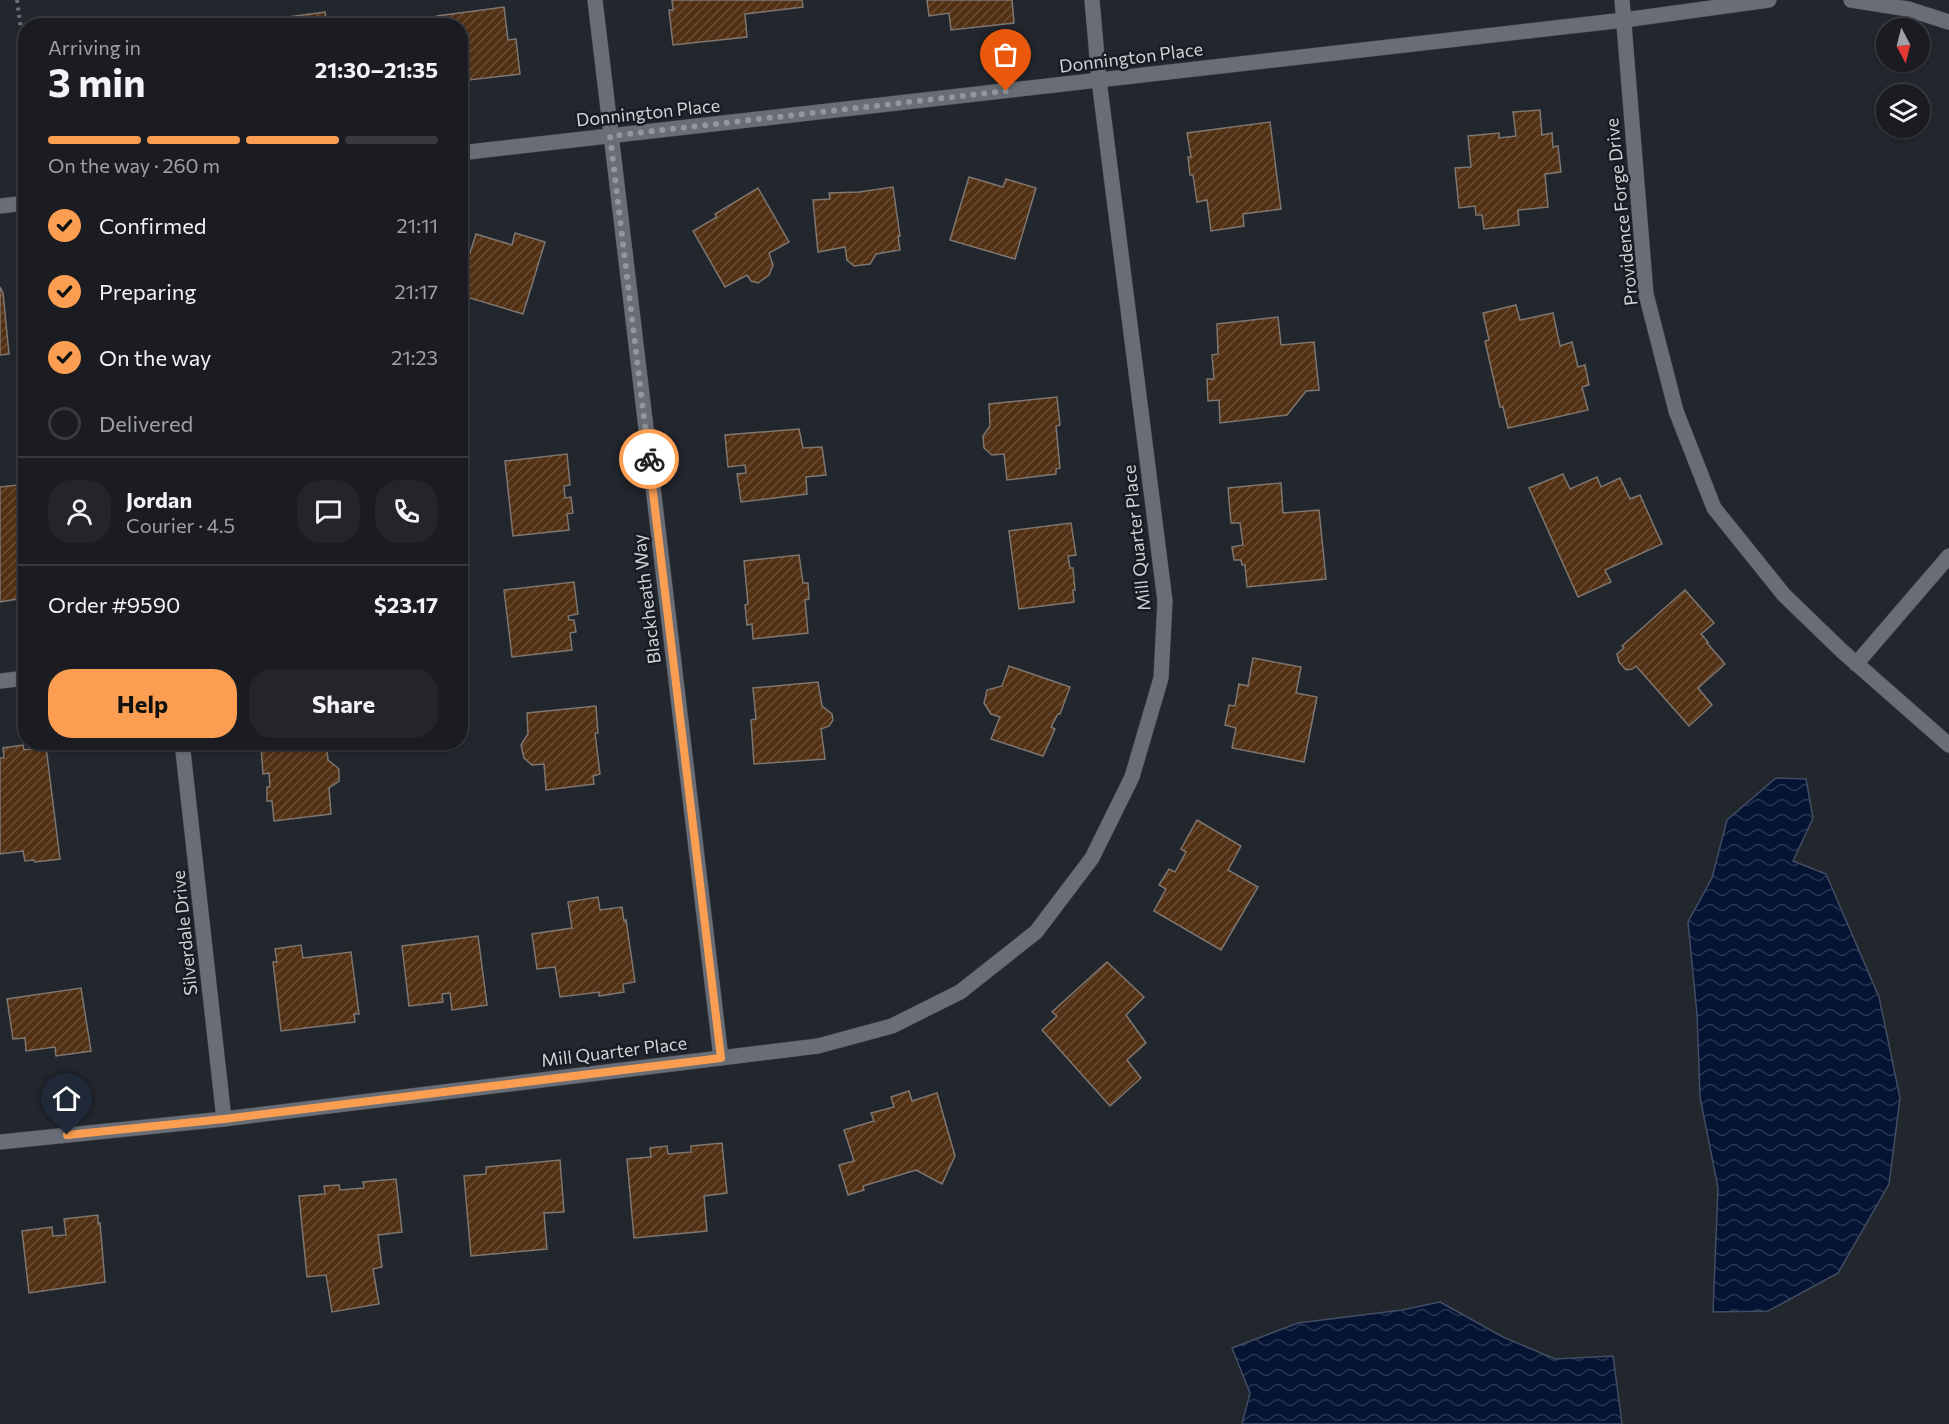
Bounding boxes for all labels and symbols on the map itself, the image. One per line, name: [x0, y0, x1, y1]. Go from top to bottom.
north arrow: [1876, 18, 1930, 72]
pin: [980, 29, 1031, 91]
street label: Donnington Place: [1058, 37, 1204, 77]
street label: Donnington Place: [575, 93, 721, 131]
street label: Providence Forge Drive: [1600, 117, 1642, 307]
courier: [619, 429, 679, 489]
street label: Mill Quarter Place: [1117, 464, 1155, 612]
street label: Blackheath Way: [627, 533, 665, 665]
street label: Silverdale Drive: [166, 869, 202, 997]
street label: Mill Quarter Place: [540, 1031, 688, 1071]
pin: [41, 1073, 92, 1135]

